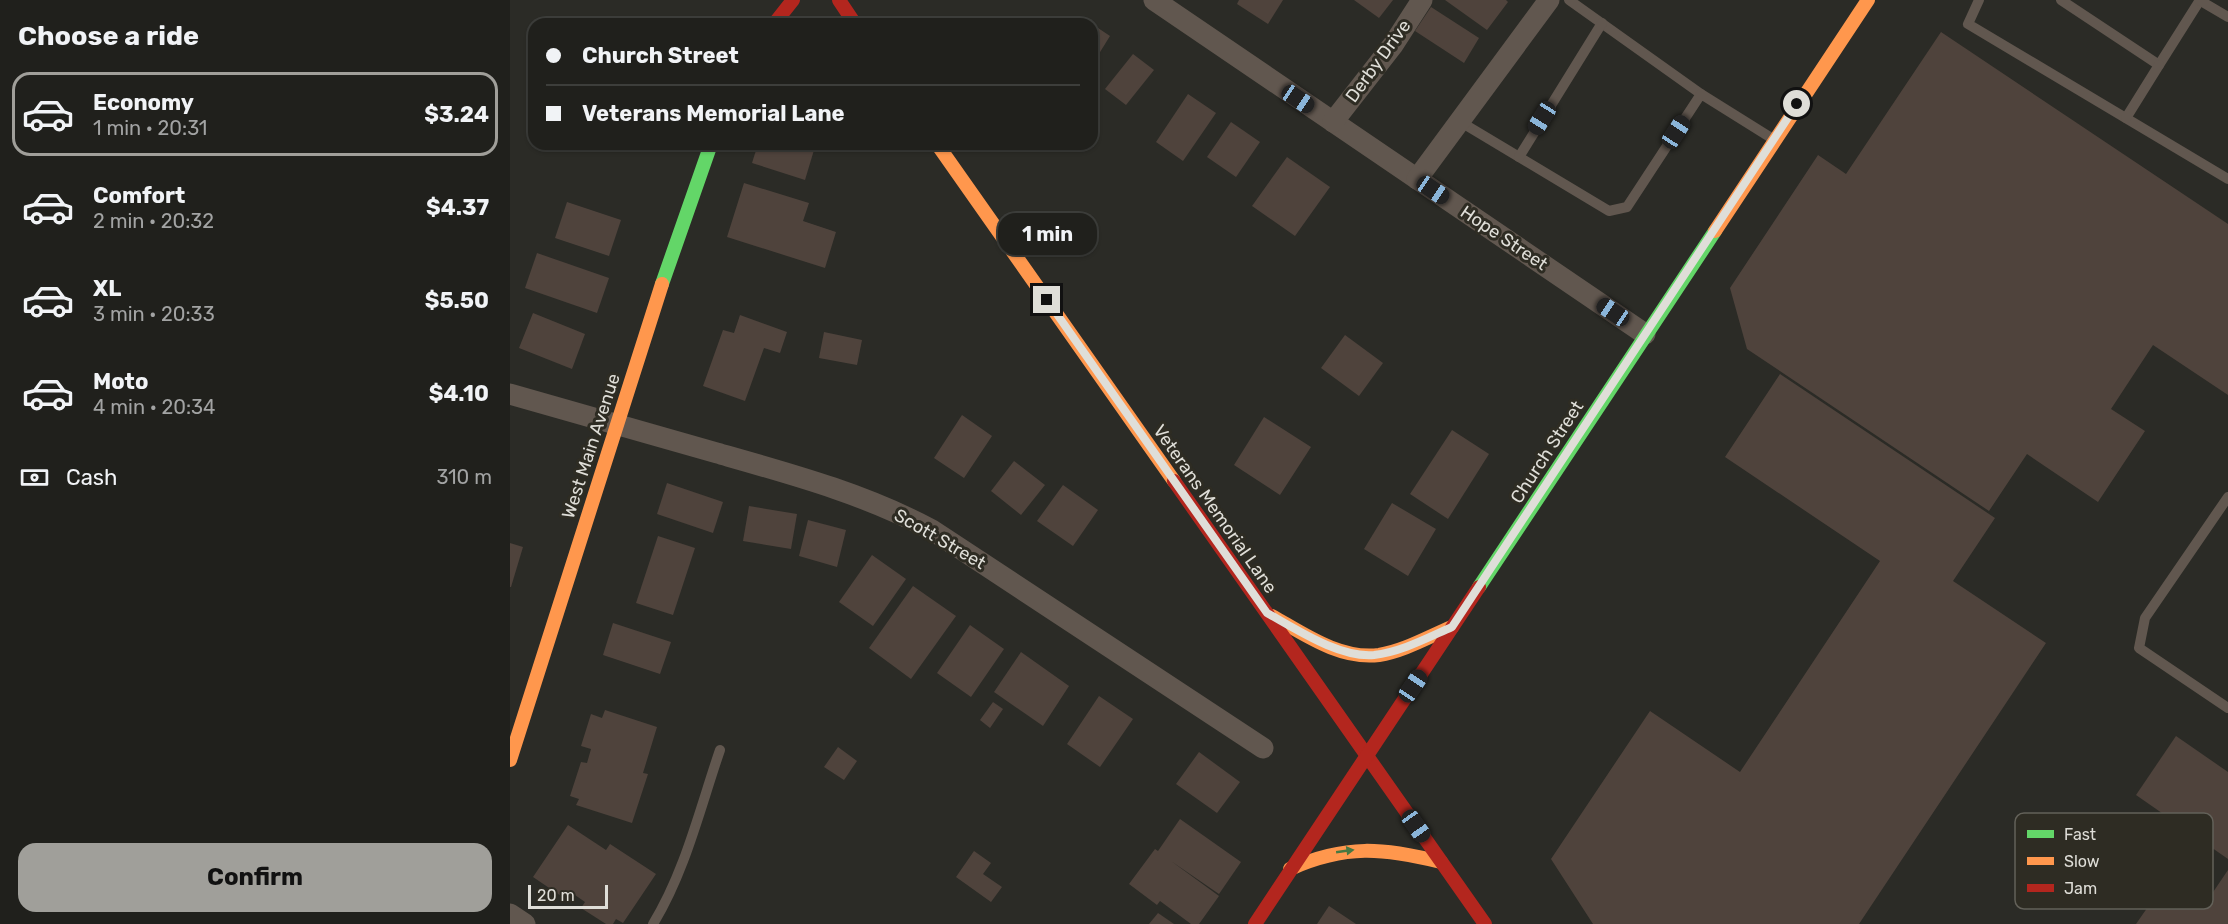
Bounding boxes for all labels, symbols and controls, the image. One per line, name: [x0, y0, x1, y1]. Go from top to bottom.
street label: Derby Drive: [1341, 15, 1415, 107]
text: Choose a ride: [18, 20, 199, 52]
text: Church Street: [582, 42, 739, 69]
car: [1278, 81, 1318, 117]
icon: car: [21, 87, 75, 141]
text: Economy: [93, 89, 194, 116]
route start: [1783, 90, 1810, 117]
car: [1525, 98, 1559, 138]
text: Veterans Memorial Lane: [582, 100, 845, 127]
text: $3.24: [424, 101, 489, 128]
car: [1659, 112, 1693, 152]
text: 1 min · 20:31: [93, 116, 207, 140]
car: [1413, 172, 1453, 208]
icon: car: [21, 180, 75, 234]
text: Comfort: [93, 182, 185, 209]
text: $4.37: [426, 194, 489, 221]
street label: Hope Street: [1456, 201, 1552, 275]
text: 2 min · 20:32: [93, 209, 214, 233]
callout: 1 min: [998, 213, 1096, 255]
text: 1 min: [1022, 222, 1073, 246]
icon: car: [21, 273, 75, 327]
text: XL: [93, 275, 121, 302]
route end: [1033, 286, 1060, 313]
text: $5.50: [425, 287, 489, 314]
car: [1593, 294, 1633, 330]
text: 3 min · 20:33: [93, 302, 215, 326]
icon: car: [21, 366, 75, 420]
text: Moto: [93, 368, 148, 395]
street label: West Main Avenue: [557, 371, 625, 521]
text: $4.10: [429, 380, 489, 407]
text: 4 min · 20:34: [93, 395, 215, 419]
street label: Church Street: [1506, 397, 1588, 507]
street label: Veterans Memorial Lane: [1148, 420, 1282, 598]
icon: cash: [18, 461, 51, 494]
text: Cash: [66, 464, 117, 491]
text: 310 m: [436, 465, 492, 489]
street label: Scott Street: [890, 504, 990, 574]
car: [1395, 666, 1431, 706]
car: [1398, 806, 1434, 846]
legend: [2015, 813, 2213, 909]
text: Fast: [2064, 825, 2096, 844]
button: Confirm: [18, 843, 492, 912]
one-way arrow: [1336, 846, 1355, 855]
text: Slow: [2064, 852, 2100, 871]
text: Jam: [2064, 879, 2097, 898]
scale bar: [528, 882, 608, 910]
text: 20 m: [537, 886, 575, 905]

